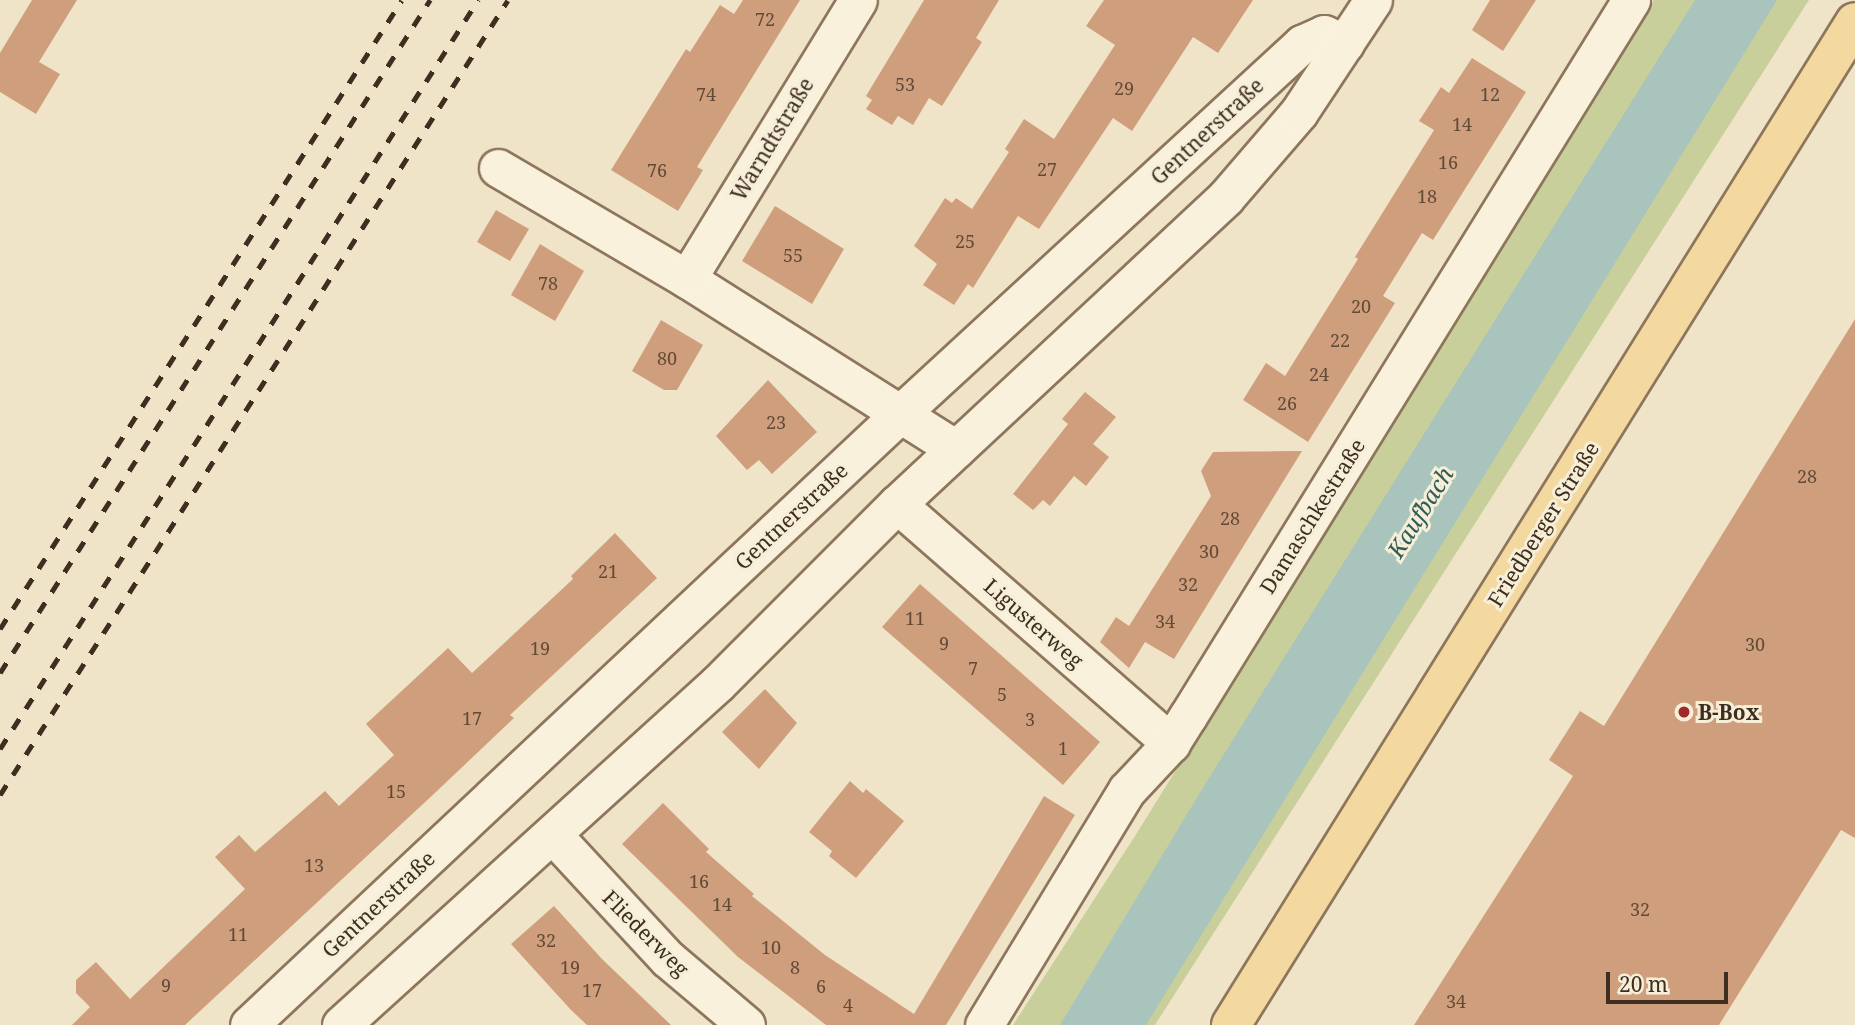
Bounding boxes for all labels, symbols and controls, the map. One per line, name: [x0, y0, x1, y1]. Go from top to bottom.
house number: 72: [755, 8, 775, 30]
street label: Gentnerstraße: [1145, 72, 1269, 190]
street label: Warndtstraße: [725, 73, 819, 205]
house number: 53: [895, 73, 915, 95]
house number: 29: [1114, 77, 1134, 99]
house number: 74: [696, 83, 716, 105]
house number: 12: [1480, 83, 1500, 105]
house number: 14: [1452, 113, 1472, 135]
house number: 16: [1438, 151, 1458, 173]
house number: 27: [1037, 158, 1057, 180]
house number: 76: [647, 159, 667, 181]
house number: 18: [1417, 185, 1437, 207]
house number: 25: [955, 230, 975, 252]
house number: 55: [783, 244, 803, 266]
house number: 78: [538, 272, 558, 294]
house number: 20: [1351, 295, 1371, 317]
house number: 22: [1330, 329, 1350, 351]
house number: 80: [657, 347, 677, 369]
house number: 24: [1309, 363, 1329, 385]
house number: 26: [1277, 392, 1297, 414]
house number: 23: [766, 411, 786, 433]
street label: Damaschkestraße: [1254, 434, 1370, 598]
street label: Friedberger Straße: [1482, 437, 1604, 611]
street label: Gentnerstraße: [729, 457, 853, 575]
water label: Kaufbach: [1381, 462, 1459, 562]
house number: 28: [1797, 465, 1817, 487]
house number: 28: [1220, 507, 1240, 529]
house number: 30: [1199, 540, 1219, 562]
house number: 21: [598, 560, 618, 582]
street label: Ligusterweg: [979, 573, 1089, 673]
house number: 32: [1178, 573, 1198, 595]
house number: 11: [905, 607, 925, 629]
house number: 34: [1155, 610, 1175, 632]
house number: 9: [939, 632, 949, 654]
house number: 30: [1745, 633, 1765, 655]
house number: 19: [530, 637, 550, 659]
house number: 7: [968, 657, 978, 679]
house number: 5: [997, 683, 1007, 705]
place label: B-Box: [1698, 699, 1759, 725]
marker: B-Box: [1676, 704, 1692, 720]
house number: 17: [462, 707, 482, 729]
house number: 3: [1025, 708, 1035, 730]
house number: 1: [1058, 737, 1068, 759]
house number: 15: [386, 780, 406, 802]
street label: Gentnerstraße: [316, 845, 440, 963]
house number: 13: [304, 854, 324, 876]
house number: 16: [689, 870, 709, 892]
street label: Fliederweg: [598, 885, 694, 981]
house number: 14: [712, 893, 732, 915]
house number: 32: [1630, 898, 1650, 920]
house number: 11: [228, 923, 248, 945]
house number: 32: [536, 929, 556, 951]
house number: 10: [761, 936, 781, 958]
house number: 19: [560, 956, 580, 978]
house number: 8: [790, 956, 800, 978]
scale bar: [1610, 958, 1732, 1002]
text: 20 m: [1619, 970, 1668, 998]
house number: 9: [161, 974, 171, 996]
house number: 6: [816, 975, 826, 997]
house number: 17: [582, 979, 602, 1001]
house number: 34: [1446, 990, 1466, 1012]
house number: 4: [843, 994, 853, 1016]

